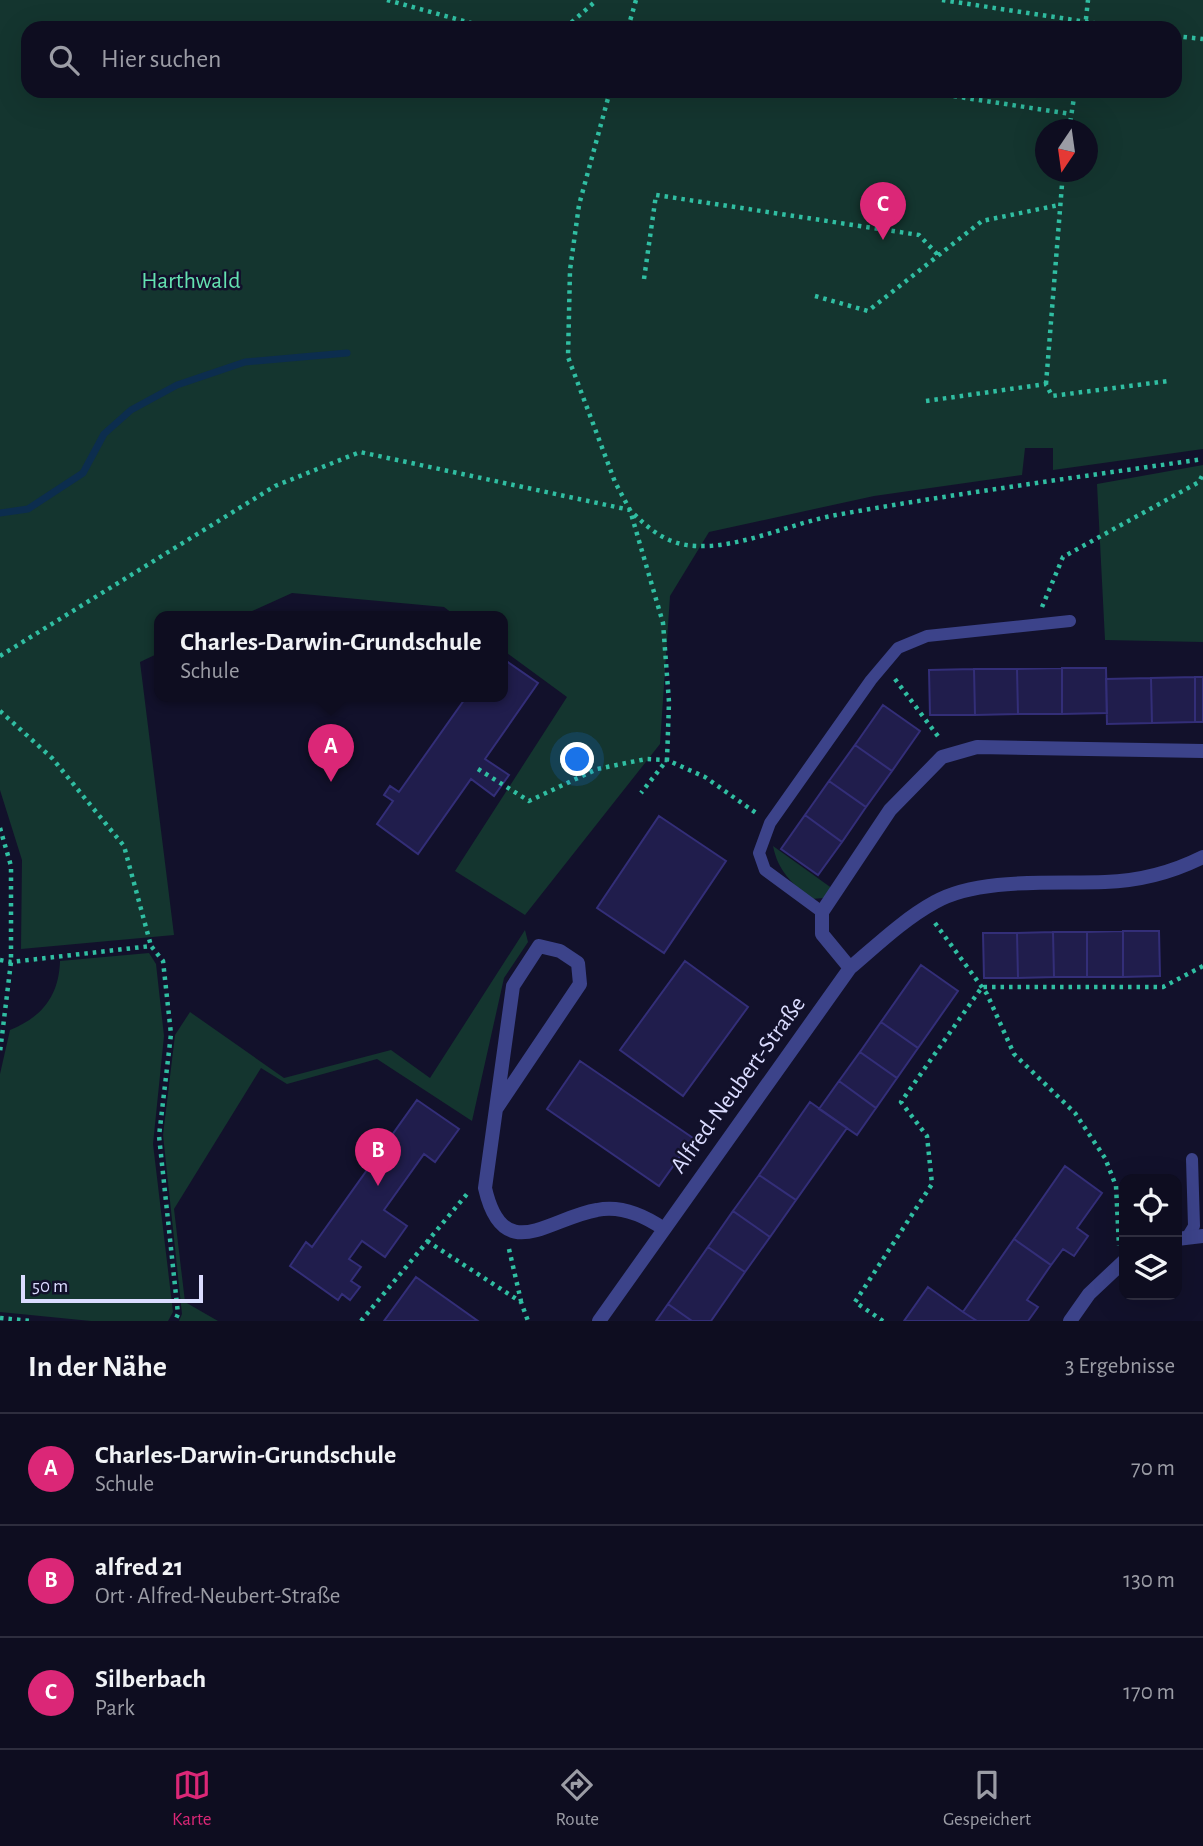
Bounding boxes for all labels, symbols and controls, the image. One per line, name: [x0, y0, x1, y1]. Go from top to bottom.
search box: [21, 21, 1182, 98]
icon: search: [45, 41, 83, 79]
text: Hier suchen: [101, 46, 222, 72]
north arrow: [1035, 119, 1098, 182]
pin: C: [860, 182, 906, 240]
park label: Harthwald: [141, 269, 241, 293]
popup: [154, 611, 508, 702]
text: Charles-Darwin-Grundschule: [180, 629, 482, 655]
text: Schule: [180, 660, 240, 683]
pin: A: [308, 724, 354, 782]
your location: [560, 742, 594, 776]
street label: Alfred-Neubert-Straße: [666, 992, 810, 1178]
pin: B: [355, 1128, 401, 1186]
map controls: [1119, 1174, 1182, 1300]
button: locate: [1119, 1174, 1182, 1237]
button: layers: [1119, 1237, 1182, 1300]
scale bar: [21, 1272, 203, 1304]
text: 50 m: [32, 1277, 68, 1296]
text: In der Nähe: [28, 1352, 167, 1382]
text: 3 Ergebnisse: [1065, 1355, 1175, 1378]
text: Charles-Darwin-Grundschule: [95, 1442, 396, 1468]
text: A: [44, 1457, 58, 1480]
text: 70 m: [1131, 1457, 1175, 1480]
text: Schule: [95, 1473, 154, 1496]
text: alfred 21: [95, 1554, 183, 1580]
text: B: [44, 1569, 58, 1592]
text: 130 m: [1123, 1569, 1175, 1592]
text: Ort · Alfred-Neubert-Straße: [95, 1585, 340, 1608]
text: Silberbach: [95, 1666, 206, 1692]
text: C: [45, 1681, 57, 1704]
text: 170 m: [1123, 1681, 1175, 1704]
text: Park: [95, 1697, 135, 1720]
tab: Karte: [172, 1766, 211, 1831]
tab: Route: [556, 1766, 599, 1831]
tab: Gespeichert: [943, 1766, 1031, 1831]

